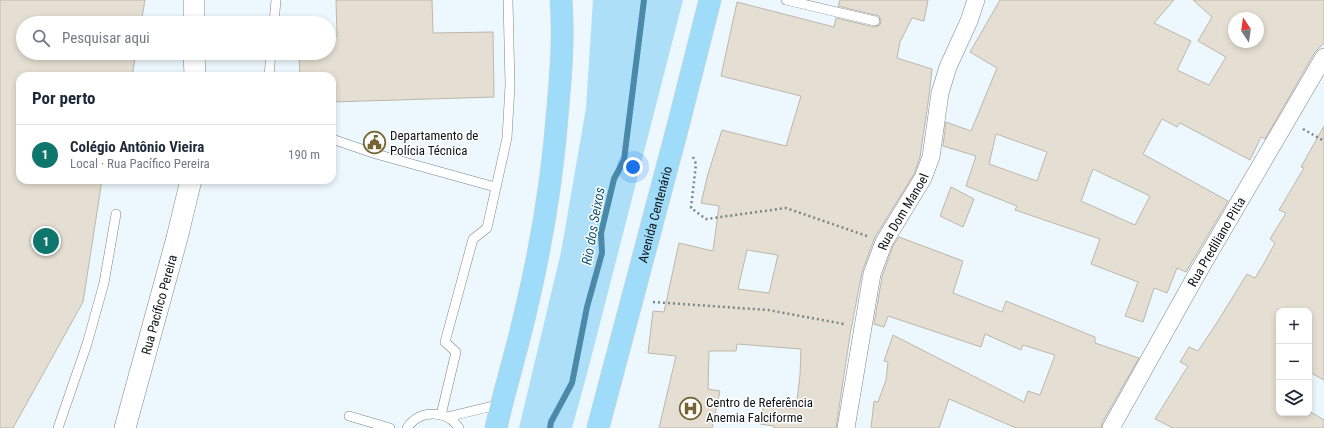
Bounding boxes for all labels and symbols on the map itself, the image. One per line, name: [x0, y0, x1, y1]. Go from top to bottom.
north arrow: [1228, 12, 1264, 48]
place label: Departamento de Polícia Técnica: [390, 128, 478, 158]
public building icon: Departamento de Polícia Técnica: [362, 129, 388, 155]
your location: [623, 157, 643, 177]
street label: Avenida Centenário: [635, 165, 675, 264]
street label: Rua Dom Manoel: [875, 172, 932, 252]
water label: Rio dos Seixos: [578, 186, 608, 266]
street label: Rua Prediliano Pitta: [1185, 194, 1248, 289]
pin: 1: [33, 226, 59, 256]
street label: Rua Pacífico Pereira: [138, 253, 180, 356]
place label: Centro de Referência Anemia Falciforme: [706, 395, 813, 425]
hospital icon: Centro de Referência Anemia Falciforme: [677, 396, 703, 422]

